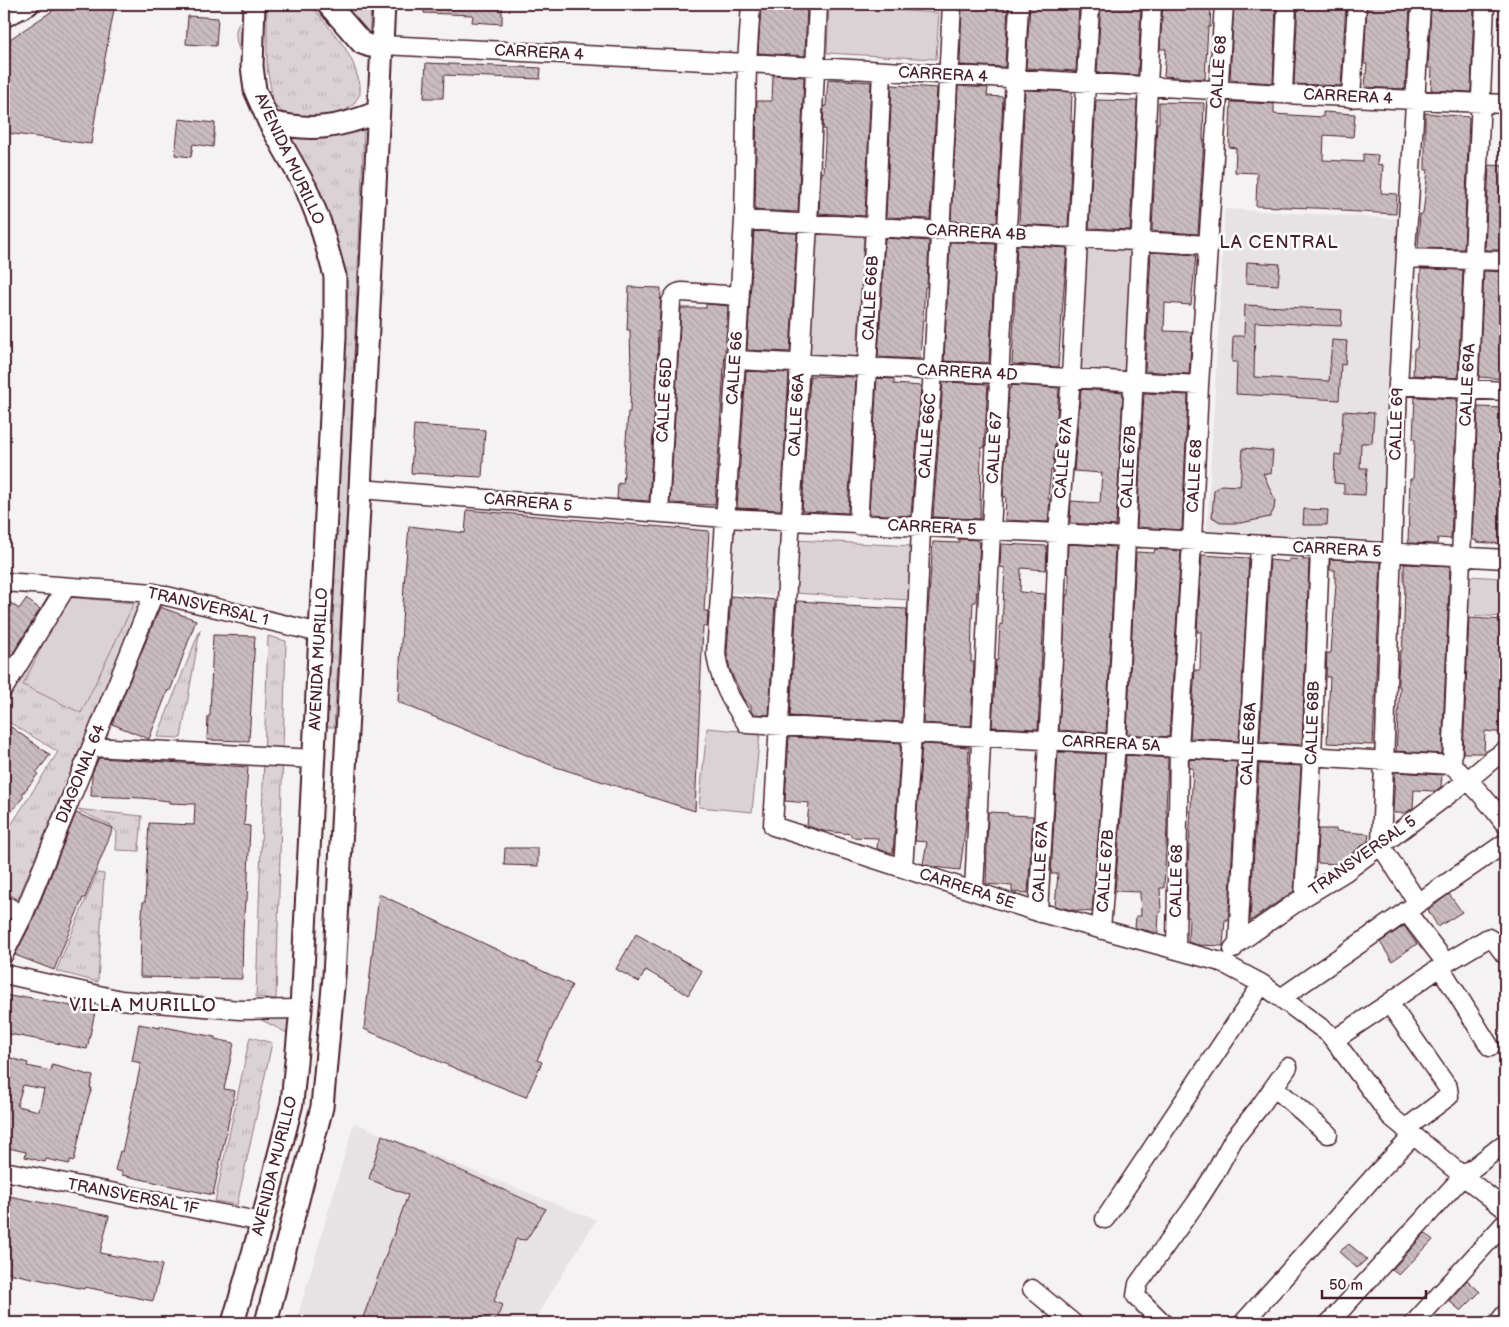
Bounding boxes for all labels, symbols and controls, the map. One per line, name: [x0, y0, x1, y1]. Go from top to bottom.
street label: CALLE 68: [1207, 35, 1231, 109]
street label: CARRERA 4: [494, 41, 585, 65]
street label: CARRERA 4: [898, 63, 989, 87]
street label: CARRERA 4: [1303, 85, 1394, 109]
street label: AVENIDA MURILLO: [250, 90, 328, 228]
street label: CARRERA 4B: [925, 221, 1027, 245]
district label: LA CENTRAL: [1219, 232, 1339, 253]
street label: CALLE 66B: [859, 255, 883, 341]
street label: CALLE 66: [723, 330, 747, 406]
street label: CALLE 69A: [1456, 343, 1480, 427]
street label: CALLE 65D: [653, 357, 677, 443]
street label: CARRERA 4D: [916, 361, 1018, 385]
street label: CALLE 66A: [785, 372, 809, 457]
street label: CALLE 69: [1386, 387, 1408, 461]
street label: CALLE 66C: [916, 393, 940, 479]
street label: CALLE 67: [984, 411, 1006, 484]
street label: CALLE 67A: [1051, 416, 1077, 500]
street label: CALLE 67B: [1117, 425, 1141, 509]
street label: CALLE 68: [1184, 439, 1206, 513]
street label: CARRERA 5: [483, 490, 573, 516]
street label: CARRERA 5: [887, 516, 977, 540]
street label: CARRERA 5: [1292, 538, 1382, 562]
street label: TRANSVERSAL 1: [146, 584, 270, 630]
street label: AVENIDA MURILLO: [306, 587, 332, 731]
street label: CALLE 68B: [1302, 680, 1324, 766]
street label: CALLE 68A: [1237, 702, 1261, 786]
street label: DIAGONAL 64: [53, 722, 110, 826]
street label: CARRERA 5A: [1061, 732, 1161, 756]
street label: TRANSVERSAL 5: [1306, 812, 1420, 900]
street label: CALLE 67A: [1029, 820, 1053, 903]
street label: CALLE 67B: [1094, 829, 1118, 913]
street label: CALLE 68: [1167, 844, 1187, 918]
street label: CARRERA 5E: [917, 865, 1017, 913]
district label: VILLA MURILLO: [69, 995, 217, 1016]
street label: AVENIDA MURILLO: [248, 1094, 302, 1238]
street label: TRANSVERSAL 1F: [66, 1175, 201, 1219]
scale bar: [1322, 1267, 1425, 1299]
text: 50 m: [1329, 1276, 1363, 1295]

